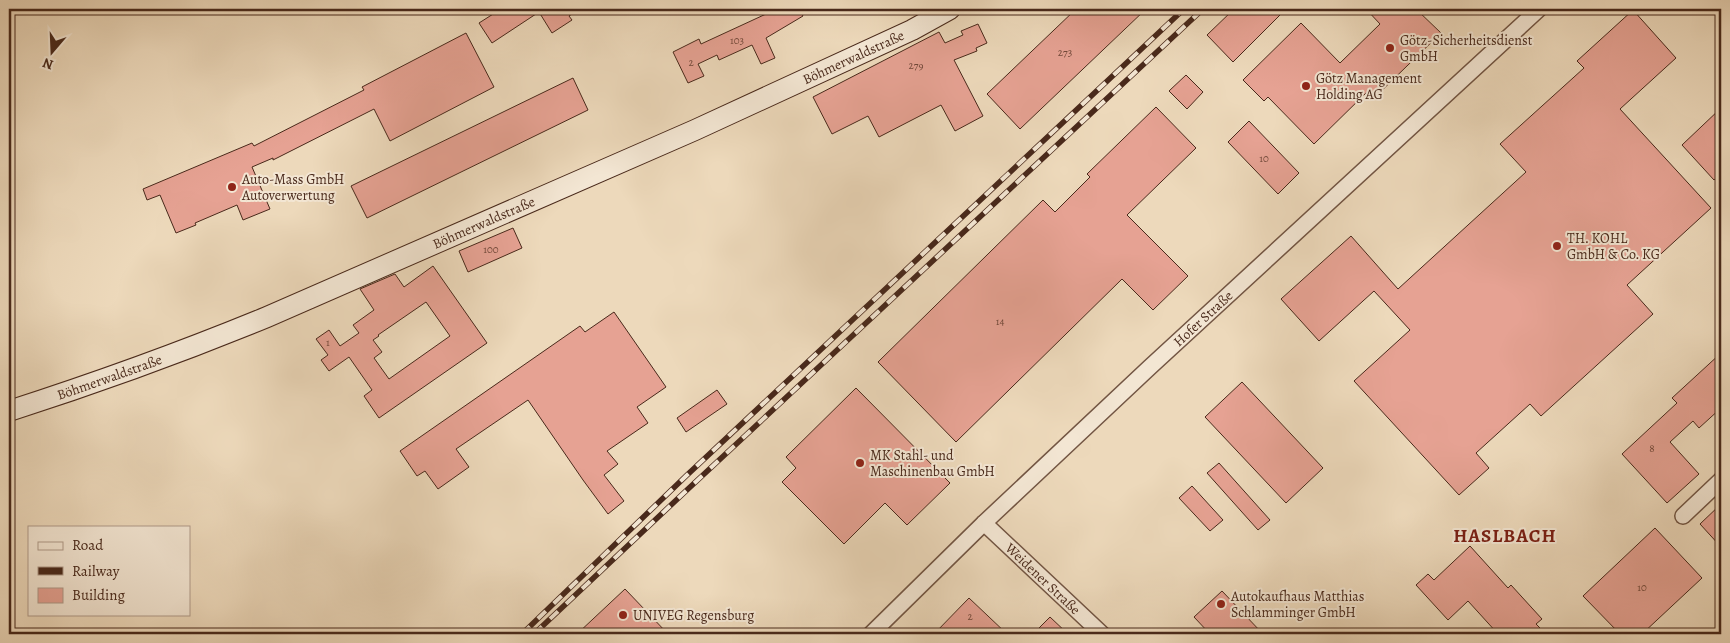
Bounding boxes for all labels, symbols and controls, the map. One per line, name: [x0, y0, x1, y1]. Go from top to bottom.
street label: Böhmerwaldstraße: [800, 26, 907, 89]
north arrow: [28, 28, 78, 78]
place label: Götz-Sicherheitsdienst GmbH: [1400, 31, 1533, 66]
house number: 103: [730, 33, 744, 48]
marker: Götz-Sicherheitsdienst GmbH: [1384, 42, 1396, 54]
house number: 273: [1058, 45, 1072, 60]
text: N: [40, 53, 56, 74]
house number: 2: [688, 55, 694, 70]
house number: 279: [909, 58, 923, 73]
place label: Götz Management Holding AG: [1316, 69, 1422, 104]
marker: Götz Management Holding AG: [1300, 80, 1312, 92]
house number: 10: [1259, 151, 1269, 166]
place label: Auto-Mass GmbH Autoverwertung: [241, 170, 344, 205]
marker: Auto-Mass GmbH Autoverwertung: [226, 181, 238, 193]
street label: Böhmerwaldstraße: [430, 192, 538, 254]
place label: TH. KOHL GmbH & Co. KG: [1567, 229, 1660, 264]
marker: TH. KOHL GmbH & Co. KG: [1551, 240, 1563, 252]
house number: 100: [483, 242, 499, 257]
street label: Hofer Straße: [1169, 287, 1237, 351]
house number: 14: [996, 314, 1004, 329]
house number: 1: [326, 335, 330, 350]
street label: Böhmerwaldstraße: [55, 350, 165, 405]
house number: 8: [1649, 441, 1655, 456]
place label: MK Stahl- und Maschinenbau GmbH: [870, 446, 995, 481]
marker: MK Stahl- und Maschinenbau GmbH: [854, 457, 866, 469]
district label: HASLBACH: [1453, 523, 1557, 549]
legend: [28, 526, 190, 616]
text: Road: [72, 535, 104, 555]
street label: Weidener Straße: [1000, 538, 1084, 619]
text: Railway: [72, 561, 120, 581]
house number: 10: [1637, 580, 1647, 595]
text: Building: [72, 585, 125, 605]
place label: Autokaufhaus Matthias Schlamminger GmbH: [1230, 587, 1365, 622]
marker: Autokaufhaus Matthias Schlamminger GmbH: [1215, 598, 1227, 610]
place label: UNIVEG Regensburg: [633, 606, 754, 625]
marker: UNIVEG Regensburg: [617, 609, 629, 621]
house number: 2: [967, 609, 973, 624]

